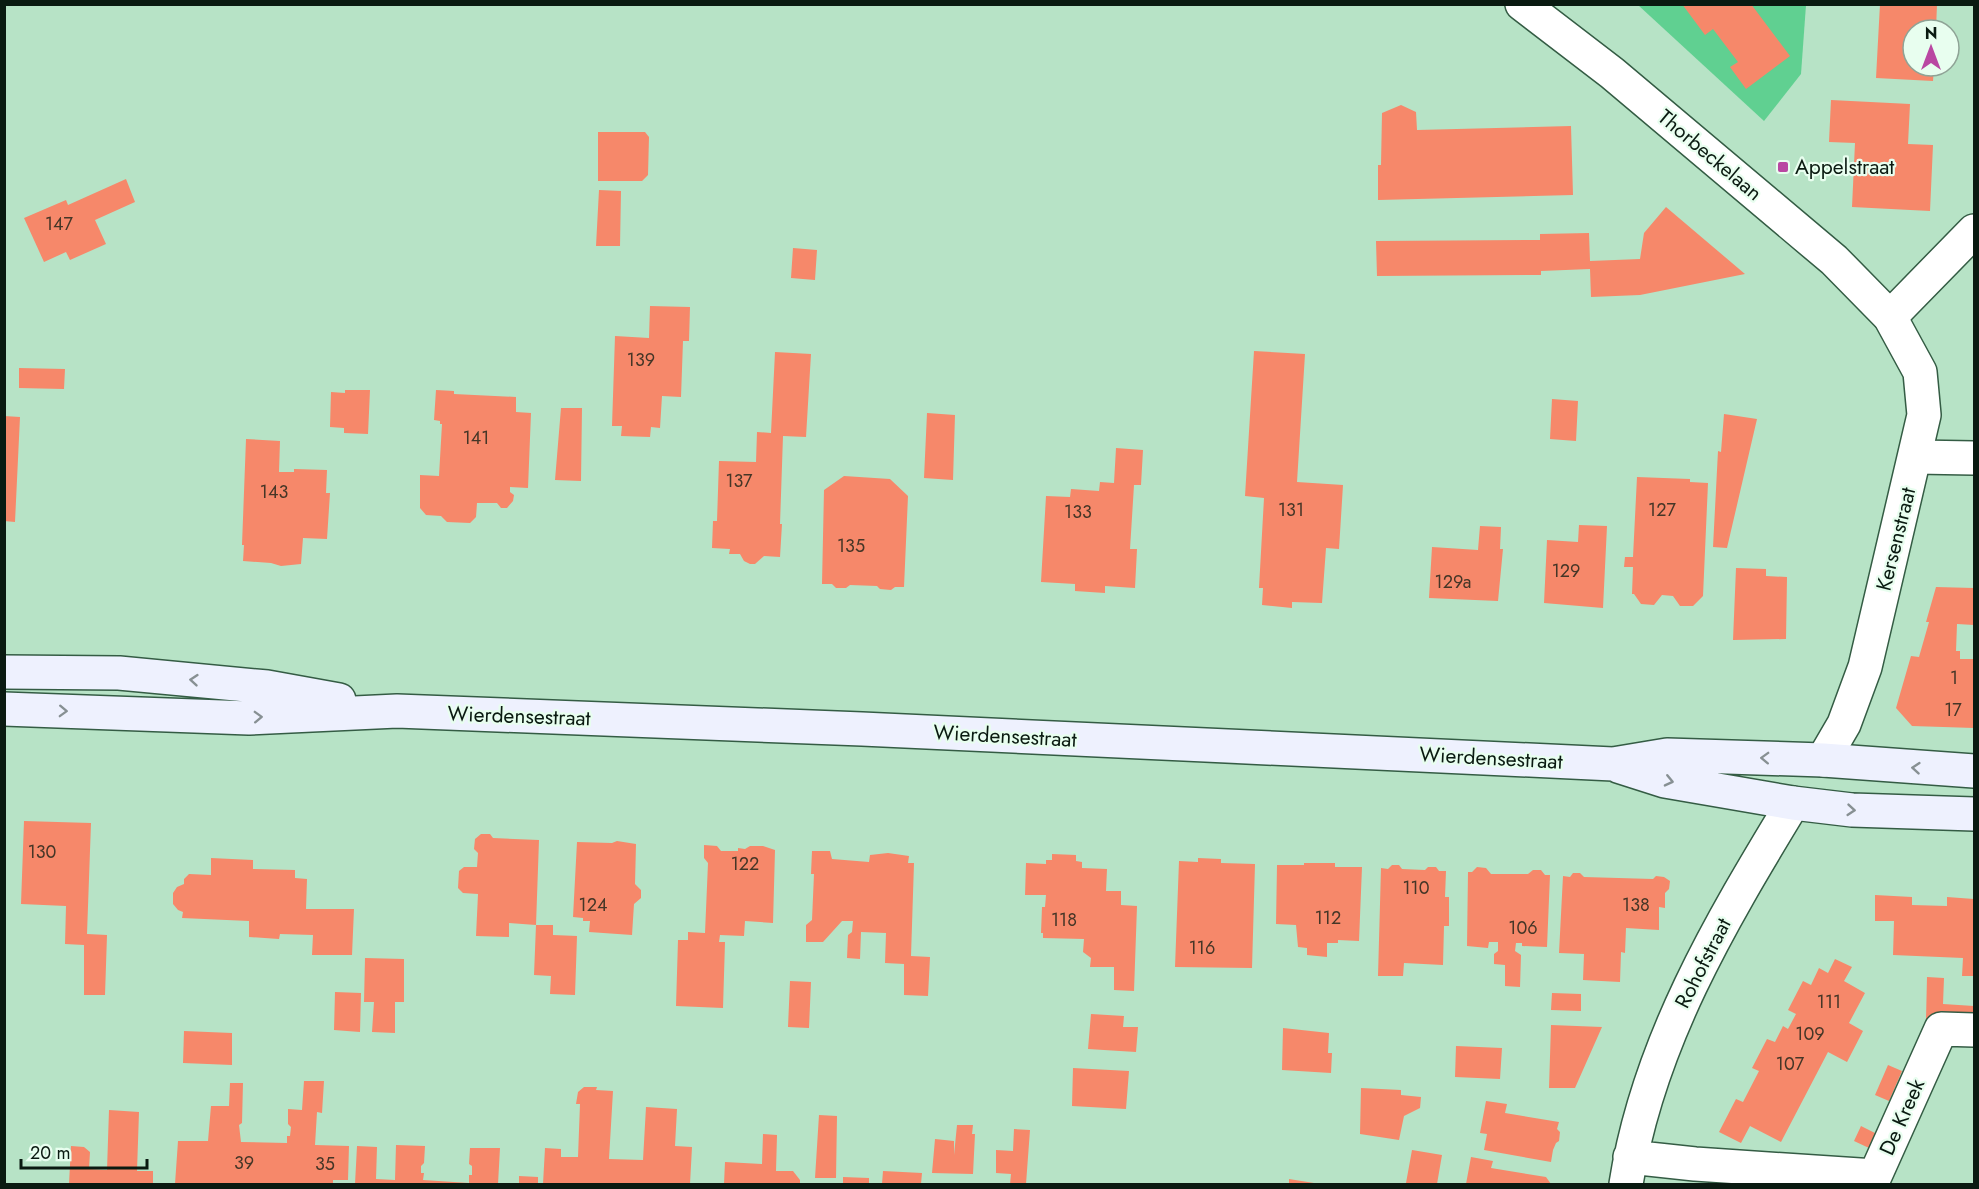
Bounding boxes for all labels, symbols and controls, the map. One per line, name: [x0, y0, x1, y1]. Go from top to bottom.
north arrow: [1901, 18, 1961, 78]
text: N: [1925, 22, 1937, 45]
street label: Thorbeckelaan: [1651, 102, 1769, 208]
place label: Appelstraat: [1795, 152, 1894, 182]
marker: Appelstraat: [1776, 160, 1790, 174]
house number: 147: [45, 211, 74, 237]
house number: 139: [627, 347, 655, 373]
house number: 141: [463, 425, 489, 451]
house number: 137: [725, 468, 753, 494]
house number: 143: [260, 479, 288, 505]
street label: Kersenstraat: [1869, 484, 1923, 594]
house number: 131: [1278, 497, 1304, 523]
house number: 127: [1648, 497, 1676, 523]
house number: 133: [1064, 499, 1092, 525]
house number: 135: [837, 533, 865, 559]
house number: 129: [1552, 558, 1580, 584]
house number: 129a: [1435, 569, 1471, 595]
house number: 1: [1950, 665, 1958, 691]
one-way arrow: [189, 674, 198, 687]
house number: 17: [1944, 697, 1962, 723]
street label: Wierdensestraat: [447, 699, 591, 733]
one-way arrow: [58, 705, 67, 718]
one-way arrow: [253, 711, 262, 724]
street label: Wierdensestraat: [933, 717, 1077, 755]
street label: Wierdensestraat: [1419, 739, 1563, 777]
one-way arrow: [1760, 752, 1769, 764]
one-way arrow: [1912, 762, 1921, 775]
one-way arrow: [1664, 774, 1674, 787]
one-way arrow: [1846, 803, 1855, 816]
house number: 130: [28, 839, 57, 865]
house number: 122: [731, 851, 759, 877]
house number: 110: [1403, 875, 1430, 901]
house number: 124: [579, 892, 607, 918]
house number: 138: [1622, 892, 1650, 918]
house number: 112: [1315, 905, 1341, 931]
house number: 118: [1051, 907, 1077, 933]
street label: Rohofstraat: [1667, 913, 1739, 1013]
house number: 106: [1508, 915, 1538, 941]
house number: 116: [1189, 935, 1215, 961]
house number: 111: [1817, 989, 1841, 1015]
house number: 109: [1795, 1021, 1825, 1047]
house number: 107: [1776, 1051, 1805, 1077]
street label: De Kreek: [1872, 1073, 1932, 1160]
scale bar: [21, 1132, 147, 1170]
text: 20 m: [30, 1140, 70, 1166]
house number: 39: [234, 1150, 254, 1176]
house number: 35: [315, 1151, 335, 1177]

